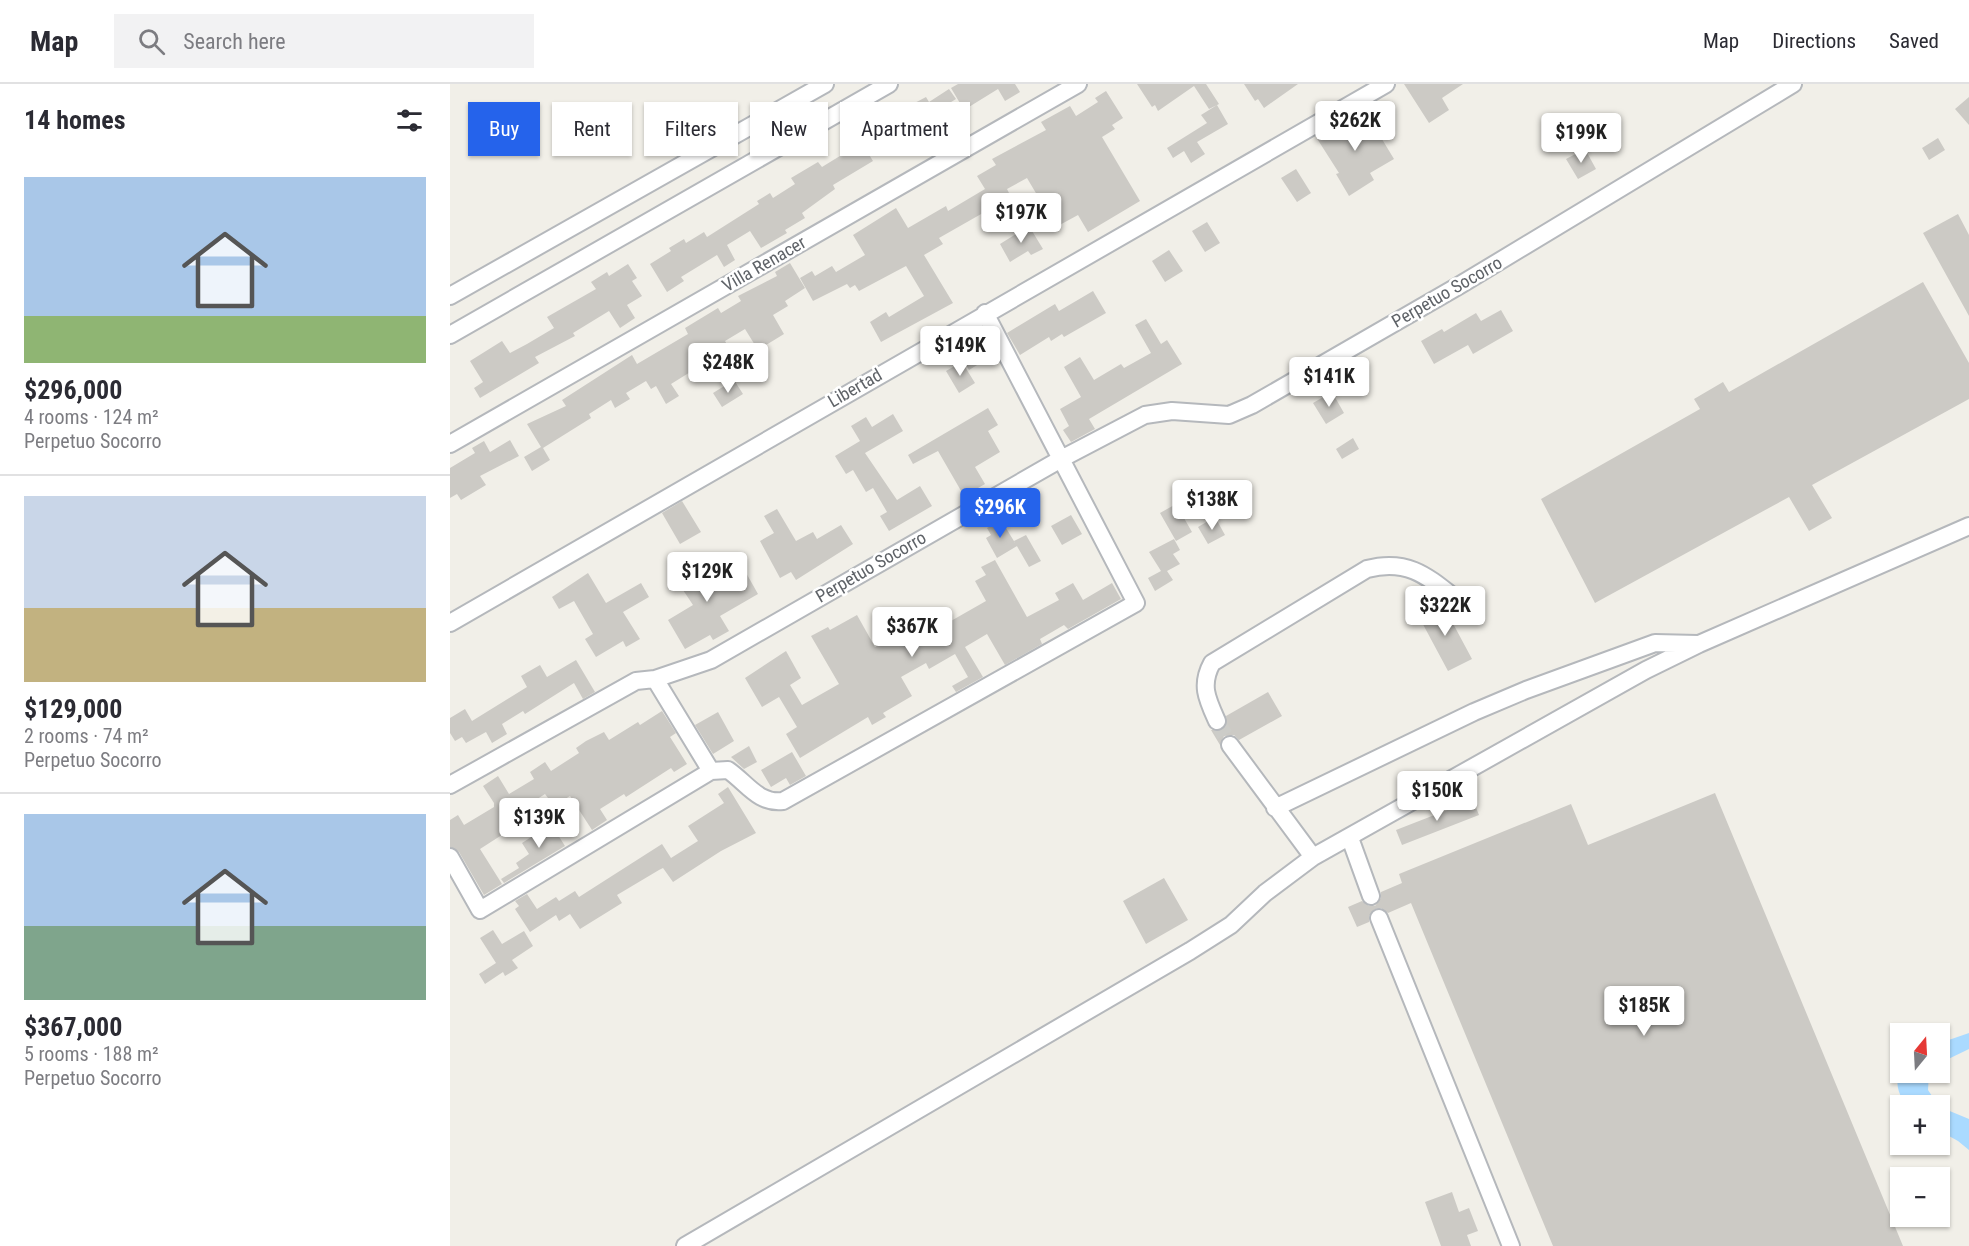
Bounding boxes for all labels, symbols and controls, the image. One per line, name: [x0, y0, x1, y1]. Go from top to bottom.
search box: [114, 14, 534, 68]
text: Map: [30, 25, 78, 58]
icon: search: [135, 25, 168, 58]
text: Search here: [183, 29, 286, 54]
text: Map: [1703, 29, 1739, 53]
text: Directions: [1772, 29, 1856, 53]
text: Saved: [1889, 29, 1939, 53]
pin: $262K: [1313, 101, 1397, 152]
chip: Buy: [468, 102, 540, 156]
chip: Rent: [552, 102, 632, 156]
chip: Filters: [644, 102, 738, 156]
chip: New: [750, 102, 828, 156]
chip: Apartment: [840, 102, 970, 156]
icon: filters: [393, 104, 426, 137]
text: 14 homes: [24, 105, 126, 135]
text: $262K: [1329, 108, 1381, 132]
pin: $199K: [1539, 113, 1623, 164]
text: $199K: [1555, 120, 1607, 144]
pin: $197K: [979, 193, 1063, 244]
text: $197K: [995, 200, 1047, 224]
icon: home: [171, 216, 279, 324]
street label: Villa Renacer: [718, 231, 810, 296]
street label: Perpetuo Socorro: [1388, 252, 1506, 332]
pin: $149K: [918, 326, 1002, 377]
text: $149K: [934, 333, 986, 357]
pin: $248K: [686, 343, 770, 394]
text: $248K: [702, 350, 754, 374]
pin: $141K: [1287, 357, 1371, 408]
street label: Libertad: [824, 364, 885, 411]
text: $141K: [1303, 364, 1355, 388]
text: $296,000: [24, 375, 122, 405]
text: 4 rooms · 124 m²: [24, 405, 159, 429]
text: Perpetuo Socorro: [24, 429, 162, 453]
pin: $138K: [1170, 480, 1254, 531]
text: $138K: [1186, 487, 1238, 511]
pin: $296K: [958, 488, 1042, 539]
text: $296K: [974, 495, 1026, 519]
street label: Perpetuo Socorro: [812, 527, 930, 607]
icon: home: [171, 535, 279, 643]
pin: $129K: [665, 552, 749, 603]
text: $129K: [681, 559, 733, 583]
pin: $322K: [1403, 586, 1487, 637]
text: $322K: [1419, 593, 1471, 617]
pin: $367K: [870, 607, 954, 658]
text: $367K: [886, 614, 938, 638]
text: $129,000: [24, 694, 122, 724]
text: 2 rooms · 74 m²: [24, 724, 149, 748]
text: Perpetuo Socorro: [24, 748, 162, 772]
pin: $150K: [1395, 771, 1479, 822]
text: $150K: [1411, 778, 1463, 802]
pin: $139K: [497, 798, 581, 849]
text: $139K: [513, 805, 565, 829]
icon: home: [171, 853, 279, 961]
pin: $185K: [1602, 986, 1686, 1037]
text: $185K: [1618, 993, 1670, 1017]
text: $367,000: [24, 1012, 122, 1042]
north arrow: [1890, 1023, 1950, 1083]
map controls: [1890, 1023, 1950, 1227]
text: 5 rooms · 188 m²: [24, 1042, 159, 1066]
text: Perpetuo Socorro: [24, 1066, 162, 1090]
button: +: [1890, 1095, 1950, 1155]
button: −: [1890, 1167, 1950, 1227]

